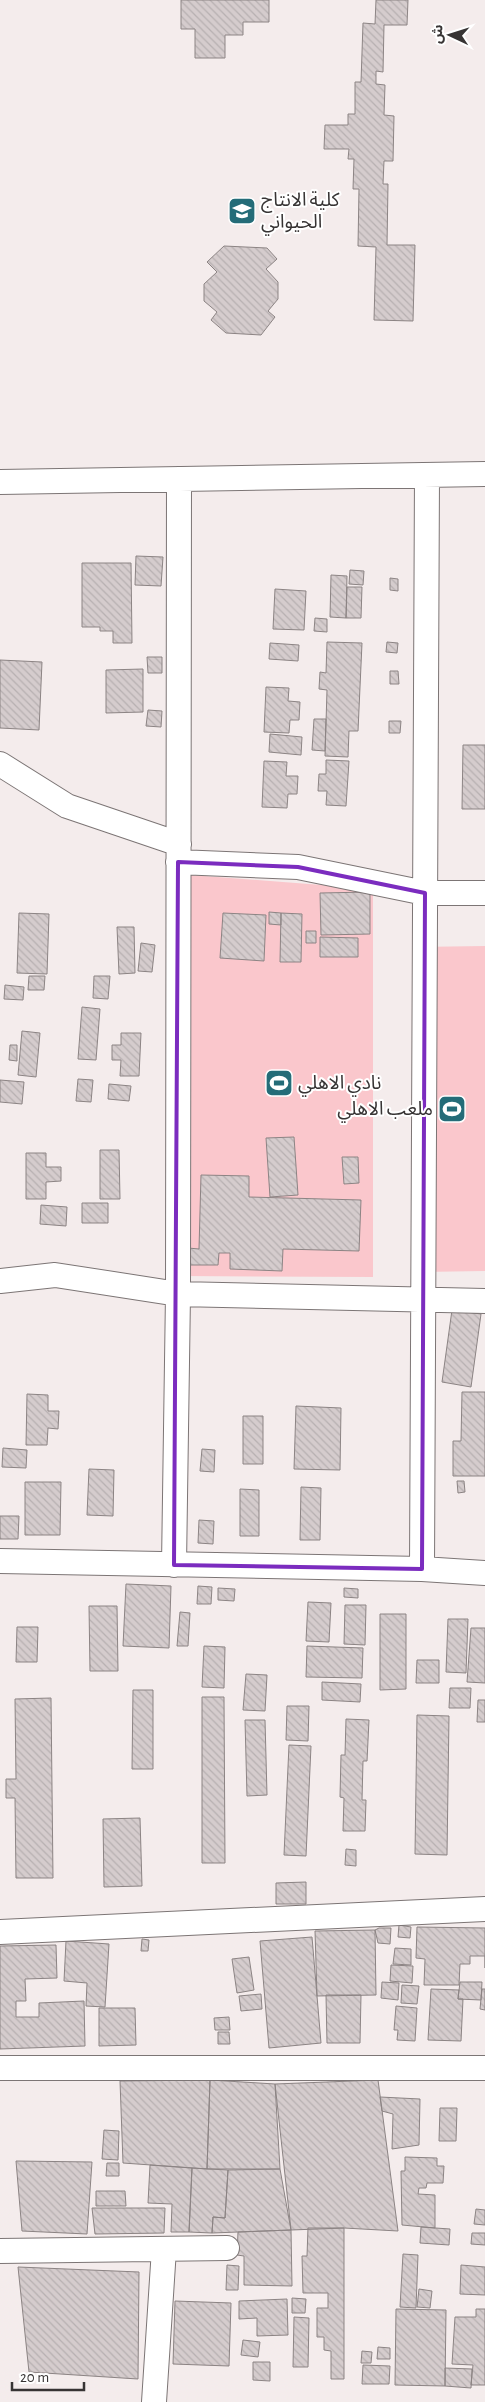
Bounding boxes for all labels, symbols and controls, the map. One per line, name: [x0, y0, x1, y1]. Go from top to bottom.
north arrow: [425, 10, 475, 60]
text: ش: [430, 24, 446, 44]
place label: كلية الانتاج الحيواني: [261, 191, 341, 236]
school or university icon: كلية الانتاج الحيواني: [227, 196, 257, 226]
sports icon: نادي الاهلي: [264, 1068, 294, 1098]
place label: نادي الاهلي: [298, 1074, 381, 1097]
sports icon: ملعب الاهلي: [437, 1094, 467, 1124]
place label: ملعب الاهلي: [337, 1100, 433, 1123]
scale bar: [12, 2360, 85, 2392]
text: 20 m: [20, 2370, 49, 2385]

